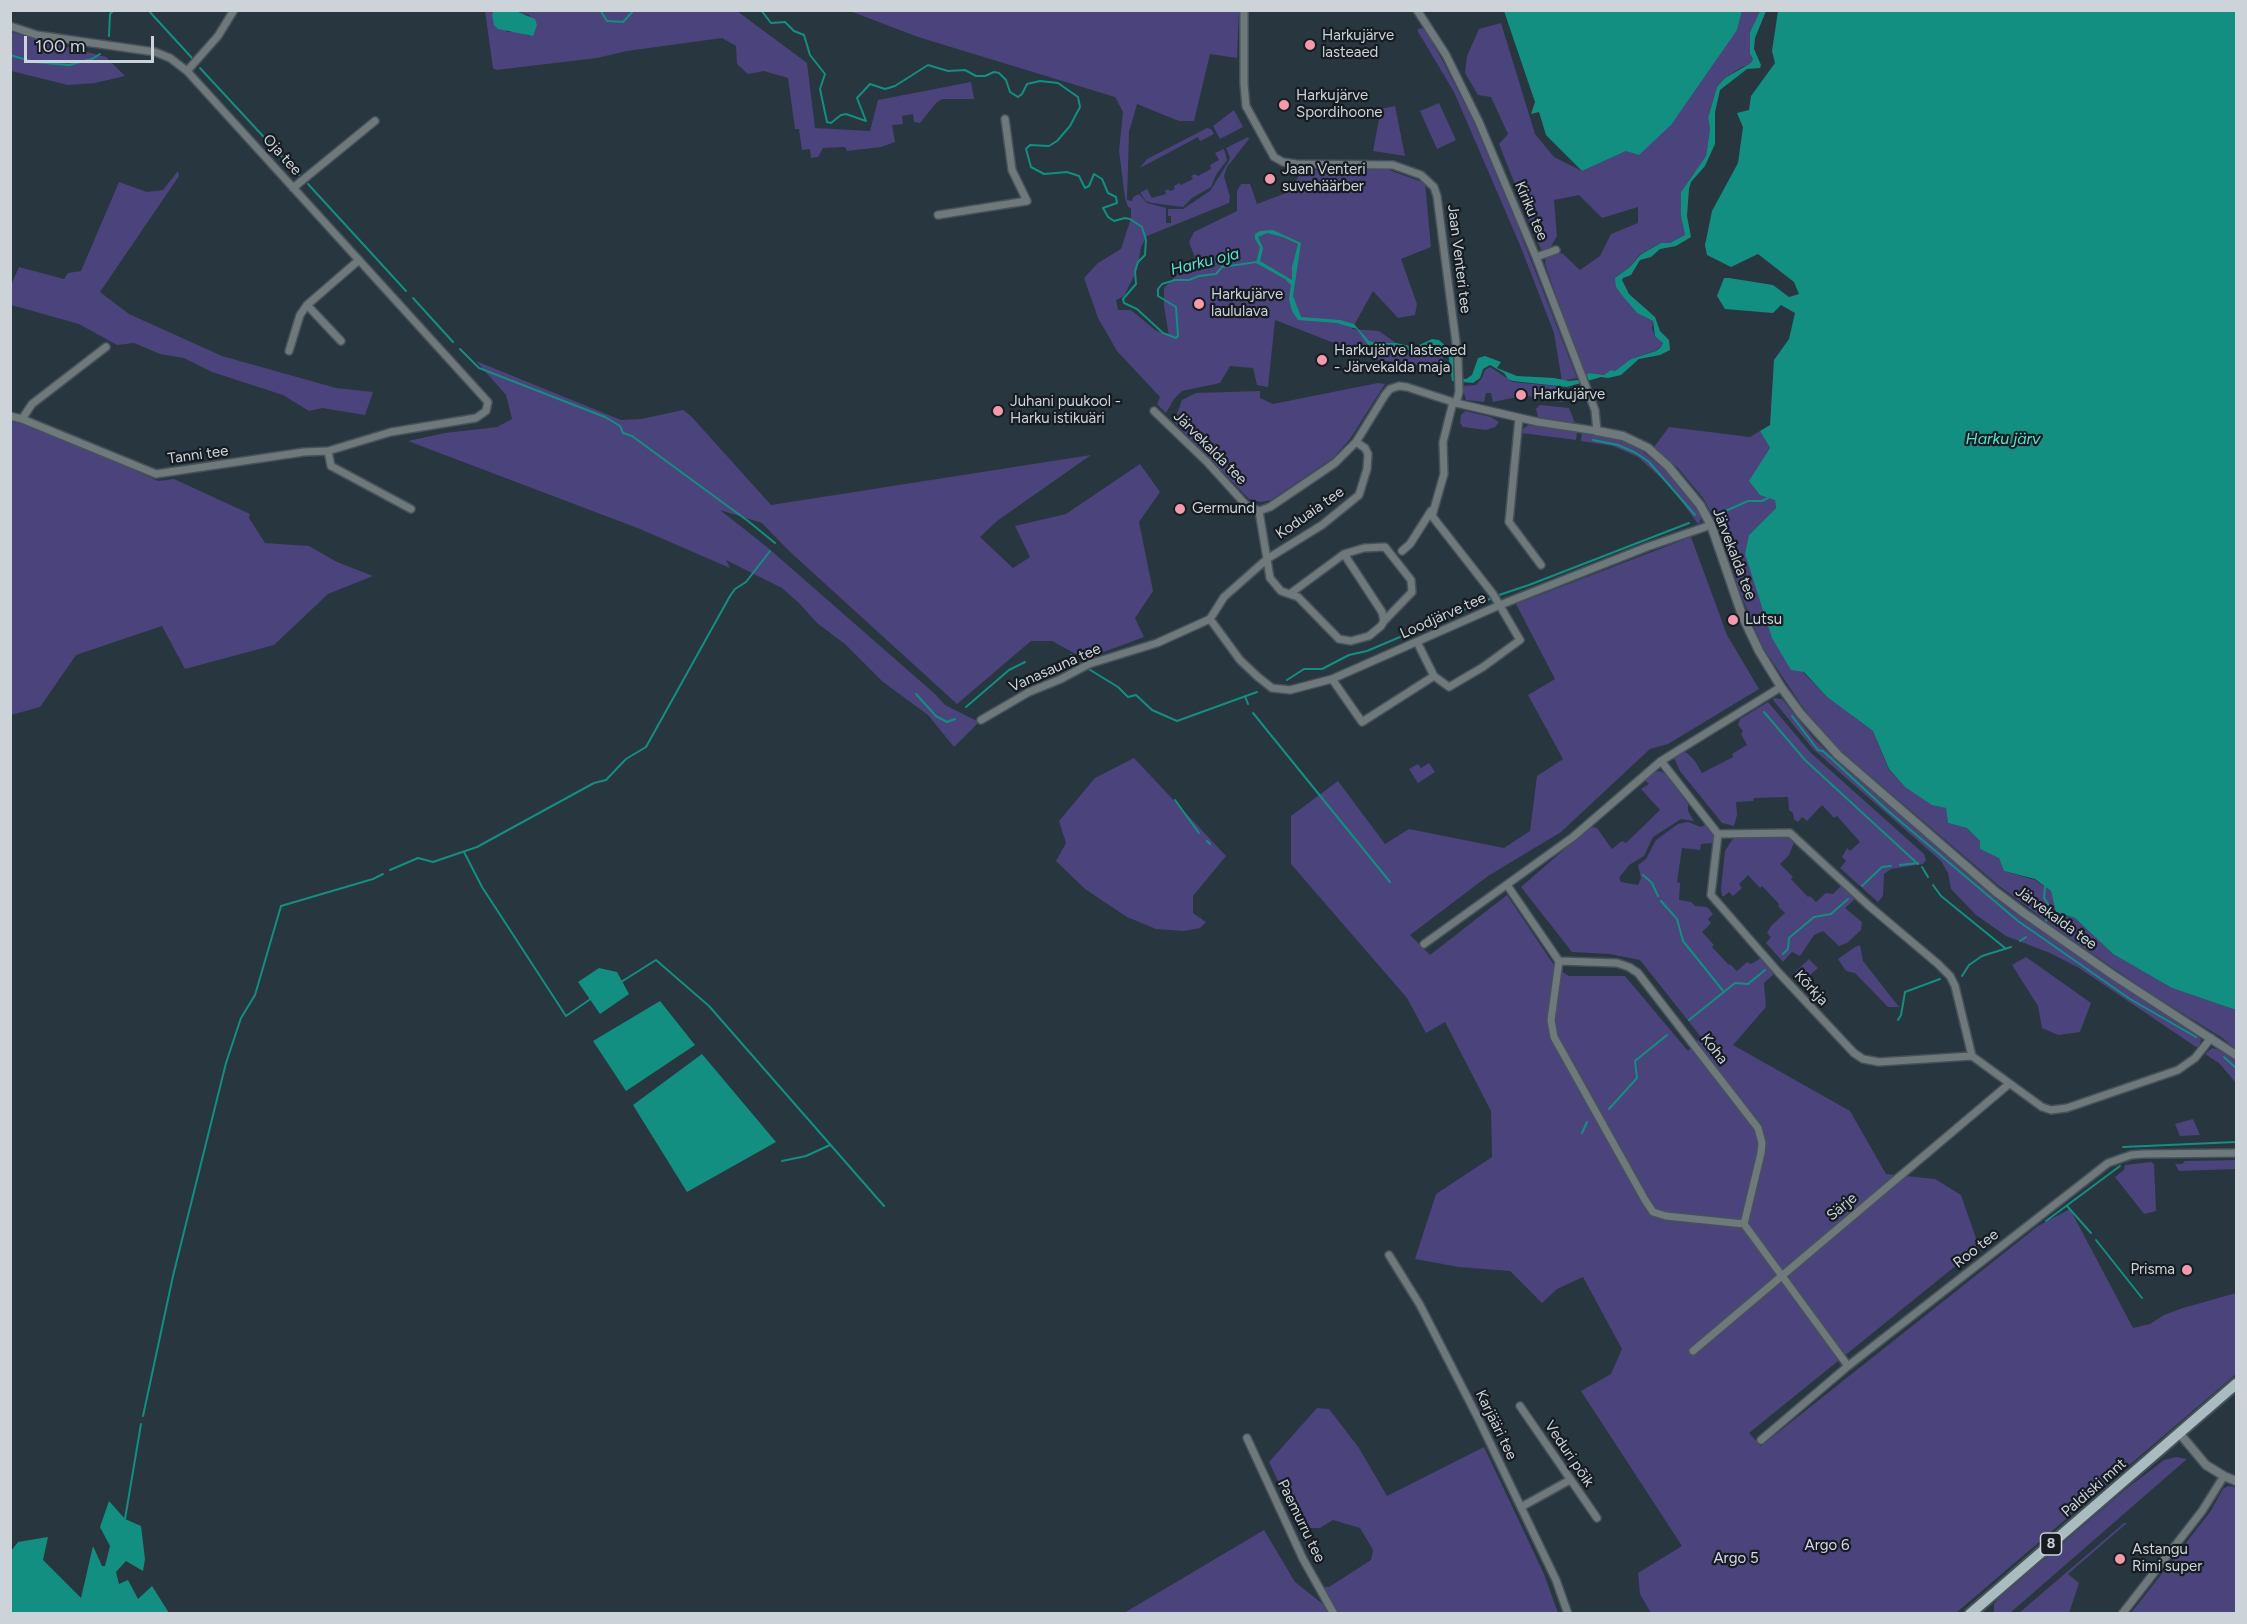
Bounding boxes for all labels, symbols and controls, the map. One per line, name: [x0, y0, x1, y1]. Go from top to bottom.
scale bar: [27, 24, 158, 62]
place label: Harkujärve lasteaed: [1322, 27, 1394, 62]
text: 100 m: [35, 35, 85, 57]
marker: Harkujärve lasteaed: [1303, 38, 1317, 52]
place label: Harkujärve Spordihoone: [1296, 87, 1382, 122]
marker: Harkujärve Spordihoone: [1277, 98, 1291, 112]
street label: Oja tee: [259, 131, 305, 179]
place label: Jaan Venteri suvehäärber: [1282, 161, 1366, 196]
marker: Jaan Venteri suvehäärber: [1263, 172, 1277, 186]
street label: Kiriku tee: [1510, 179, 1552, 243]
street label: Jaan Venteri tee: [1443, 204, 1475, 314]
water label: Harku oja: [1169, 244, 1241, 280]
place label: Harkujärve laululava: [1211, 286, 1283, 321]
marker: Harkujärve laululava: [1192, 297, 1206, 311]
place label: Harkujärve lasteaed - Järvekalda maja: [1334, 342, 1466, 377]
marker: Harkujärve lasteaed - Järvekalda maja: [1315, 353, 1329, 367]
place label: Harkujärve: [1533, 386, 1605, 404]
marker: Harkujärve: [1514, 388, 1528, 402]
place label: Juhani puukool - Harku istikuäri: [1010, 393, 1121, 428]
marker: Juhani puukool - Harku istikuäri: [991, 404, 1005, 418]
street label: Järvekalda tee: [1170, 408, 1250, 488]
water label: Harku järv: [1966, 429, 2040, 449]
street label: Tanni tee: [167, 442, 229, 468]
street label: Koduaia tee: [1272, 483, 1348, 543]
place label: Germund: [1192, 500, 1255, 518]
marker: Germund: [1173, 502, 1187, 516]
street label: Järvekalda tee: [1708, 506, 1760, 602]
street label: Loodjärve tee: [1397, 589, 1489, 643]
place label: Lutsu: [1745, 611, 1782, 629]
marker: Lutsu: [1726, 613, 1740, 627]
street label: Vanasauna tee: [1006, 640, 1104, 696]
street label: Järvekalda tee: [2012, 882, 2100, 954]
street label: Kõrkja: [1790, 967, 1832, 1009]
street label: Koha: [1697, 1030, 1731, 1068]
street label: Särje: [1823, 1189, 1861, 1225]
street label: Roo tee: [1950, 1226, 2002, 1272]
place label: Prisma: [2130, 1261, 2175, 1279]
marker: Prisma: [2180, 1263, 2194, 1277]
street label: Karjääri tee: [1471, 1387, 1521, 1463]
street label: Veduri põik: [1540, 1418, 1598, 1490]
street label: Paldiski mnt: [2058, 1455, 2130, 1521]
street label: Paemurru tee: [1273, 1477, 1329, 1565]
road number: 8: [2040, 1533, 2062, 1555]
park label: Argo 6: [1805, 1537, 1849, 1555]
place label: Astangu Rimi super: [2132, 1541, 2202, 1576]
park label: Argo 5: [1713, 1550, 1759, 1568]
marker: Astangu Rimi super: [2113, 1552, 2127, 1566]

